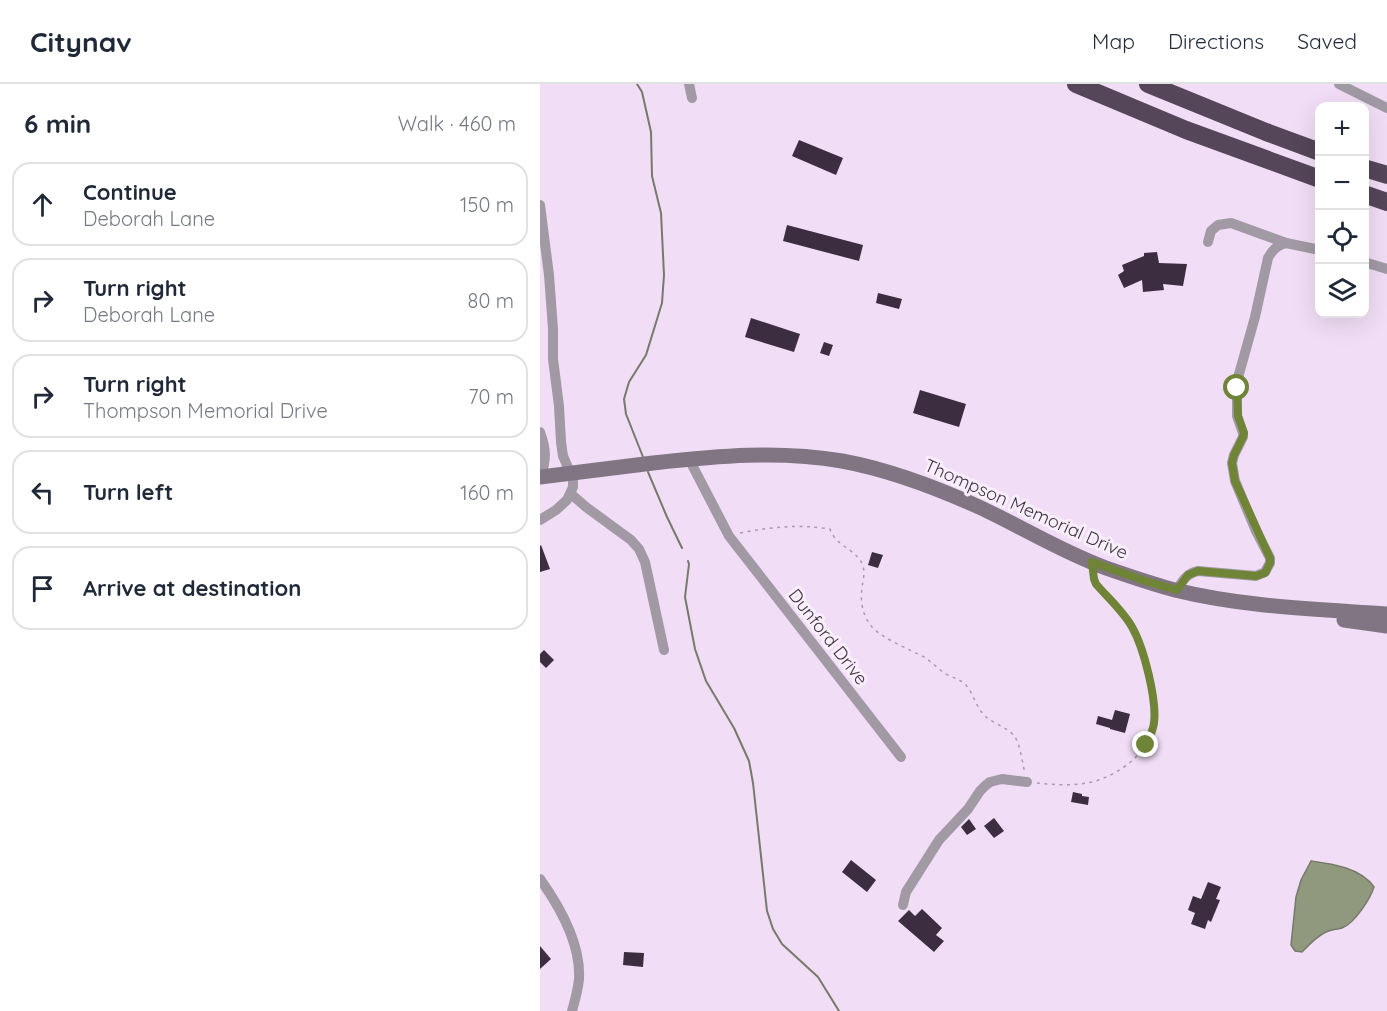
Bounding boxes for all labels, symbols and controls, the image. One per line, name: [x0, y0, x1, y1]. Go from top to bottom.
text: Citynav: [30, 24, 132, 59]
text: Map: [1092, 28, 1135, 54]
text: Directions: [1168, 28, 1264, 54]
text: Saved: [1297, 28, 1357, 54]
map controls: [1315, 102, 1369, 318]
button: +: [1315, 102, 1369, 156]
text: 6 min: [24, 107, 91, 140]
text: Walk · 460 m: [398, 111, 516, 136]
button: −: [1315, 156, 1369, 210]
text: Continue: [83, 178, 177, 206]
icon: ahead: [26, 188, 59, 221]
text: 150 m: [460, 192, 514, 217]
text: Deborah Lane: [83, 206, 215, 231]
button: locate: [1315, 210, 1369, 264]
button: layers: [1315, 264, 1369, 318]
text: Turn right: [83, 274, 187, 302]
icon: right: [26, 284, 59, 317]
text: 80 m: [468, 288, 514, 313]
text: Deborah Lane: [83, 302, 215, 327]
text: Turn right: [83, 370, 187, 398]
route start: [1223, 374, 1249, 400]
icon: right: [26, 380, 59, 413]
text: 70 m: [468, 384, 514, 409]
text: Thompson Memorial Drive: [83, 398, 328, 423]
street label: Thompson Memorial Drive: [921, 453, 1132, 564]
icon: left: [26, 476, 59, 509]
text: Turn left: [83, 478, 173, 506]
text: 160 m: [460, 480, 514, 505]
icon: arrive: [26, 572, 59, 605]
text: Arrive at destination: [83, 574, 301, 602]
street label: Dunford Drive: [784, 584, 873, 689]
route end: [1132, 731, 1158, 757]

